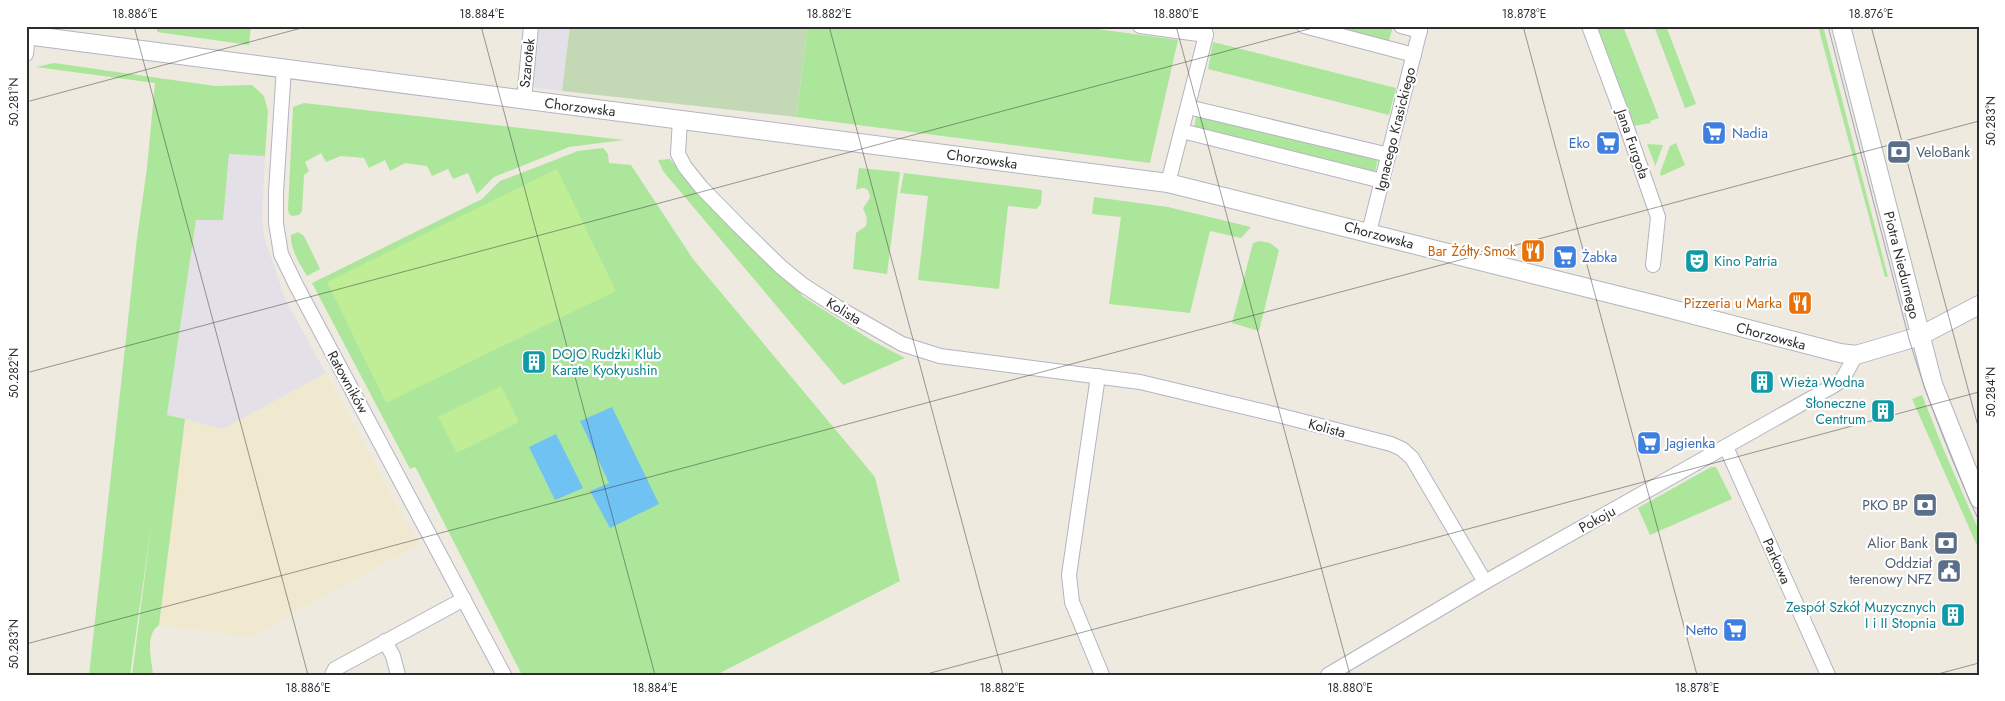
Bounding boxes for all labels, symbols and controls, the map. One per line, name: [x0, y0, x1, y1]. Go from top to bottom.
text: 18.886°E: [112, 5, 158, 23]
text: 18.884°E: [459, 5, 505, 23]
text: 18.882°E: [806, 5, 852, 23]
text: 18.880°E: [1153, 5, 1199, 23]
text: 18.878°E: [1502, 5, 1546, 23]
text: 18.876°E: [1849, 5, 1893, 23]
street label: Szarotek: [514, 36, 540, 89]
street label: Ignacego Krasickiego: [1370, 64, 1420, 193]
text: 50.281°N: [5, 78, 23, 126]
street label: Chorzowska: [543, 93, 617, 121]
text: 50.283°N: [1982, 96, 2000, 146]
street label: Jana Furgoła: [1611, 105, 1654, 182]
supermarket icon: Nadia: [1701, 120, 1727, 146]
place label: Nadia: [1732, 123, 1768, 143]
supermarket icon: Eko: [1595, 130, 1621, 156]
place label: Eko: [1569, 133, 1590, 153]
bank icon: VeloBank: [1886, 139, 1912, 165]
place label: VeloBank: [1916, 142, 1971, 162]
street label: Chorzowska: [945, 144, 1019, 174]
street label: Piotra Niedurnego: [1879, 209, 1925, 321]
street label: Chorzowska: [1342, 216, 1416, 254]
restaurant icon: Bar Żółty Smok: [1520, 238, 1546, 264]
place label: Bar Żółty Smok: [1428, 241, 1517, 261]
supermarket icon: Żabka: [1552, 244, 1578, 270]
place label: Żabka: [1582, 247, 1617, 267]
theatre icon: Kino Patria: [1684, 248, 1710, 274]
place label: Kino Patria: [1714, 251, 1777, 271]
restaurant icon: Pizzeria u Marka: [1787, 290, 1813, 316]
street label: Kolista: [823, 293, 865, 329]
place label: Pizzeria u Marka: [1684, 293, 1782, 313]
street label: Chorzowska: [1734, 317, 1808, 355]
place label: DOJO Rudzki Klub Karate Kyokyushin: [552, 344, 661, 380]
street label: Ratowników: [323, 347, 374, 417]
text: 50.282°N: [5, 348, 23, 398]
building icon: DOJO Rudzki Klub Karate Kyokyushin: [521, 349, 547, 375]
text: 50.284°N: [1982, 367, 2000, 417]
building icon: Wieża Wodna: [1749, 369, 1775, 395]
place label: Wieża Wodna: [1780, 372, 1865, 392]
place label: Słoneczne Centrum: [1805, 393, 1866, 429]
building icon: Słoneczne Centrum: [1870, 398, 1896, 424]
street label: Kolista: [1306, 413, 1348, 443]
supermarket icon: Jagienka: [1636, 430, 1662, 456]
place label: Jagienka: [1664, 433, 1715, 453]
bank icon: PKO BP: [1912, 492, 1938, 518]
place label: PKO BP: [1862, 495, 1908, 515]
street label: Pokoju: [1575, 501, 1619, 537]
bank icon: Alior Bank: [1933, 530, 1959, 556]
place label: Alior Bank: [1867, 533, 1929, 553]
street label: Parkowa: [1758, 535, 1796, 587]
place label: Oddział terenowy NFZ: [1849, 553, 1933, 589]
public building icon: Oddział terenowy NFZ: [1936, 558, 1962, 584]
place label: Zespół Szkół Muzycznych I i II Stopnia: [1786, 597, 1936, 633]
building icon: Zespół Szkół Muzycznych I i II Stopnia: [1940, 602, 1966, 628]
supermarket icon: Netto: [1722, 617, 1748, 643]
text: 50.283°N: [5, 619, 23, 669]
place label: Netto: [1686, 620, 1718, 640]
text: 18.886°E: [285, 679, 331, 697]
text: 18.884°E: [632, 679, 678, 697]
text: 18.882°E: [979, 679, 1025, 697]
text: 18.880°E: [1327, 679, 1373, 697]
text: 18.878°E: [1675, 679, 1719, 697]

